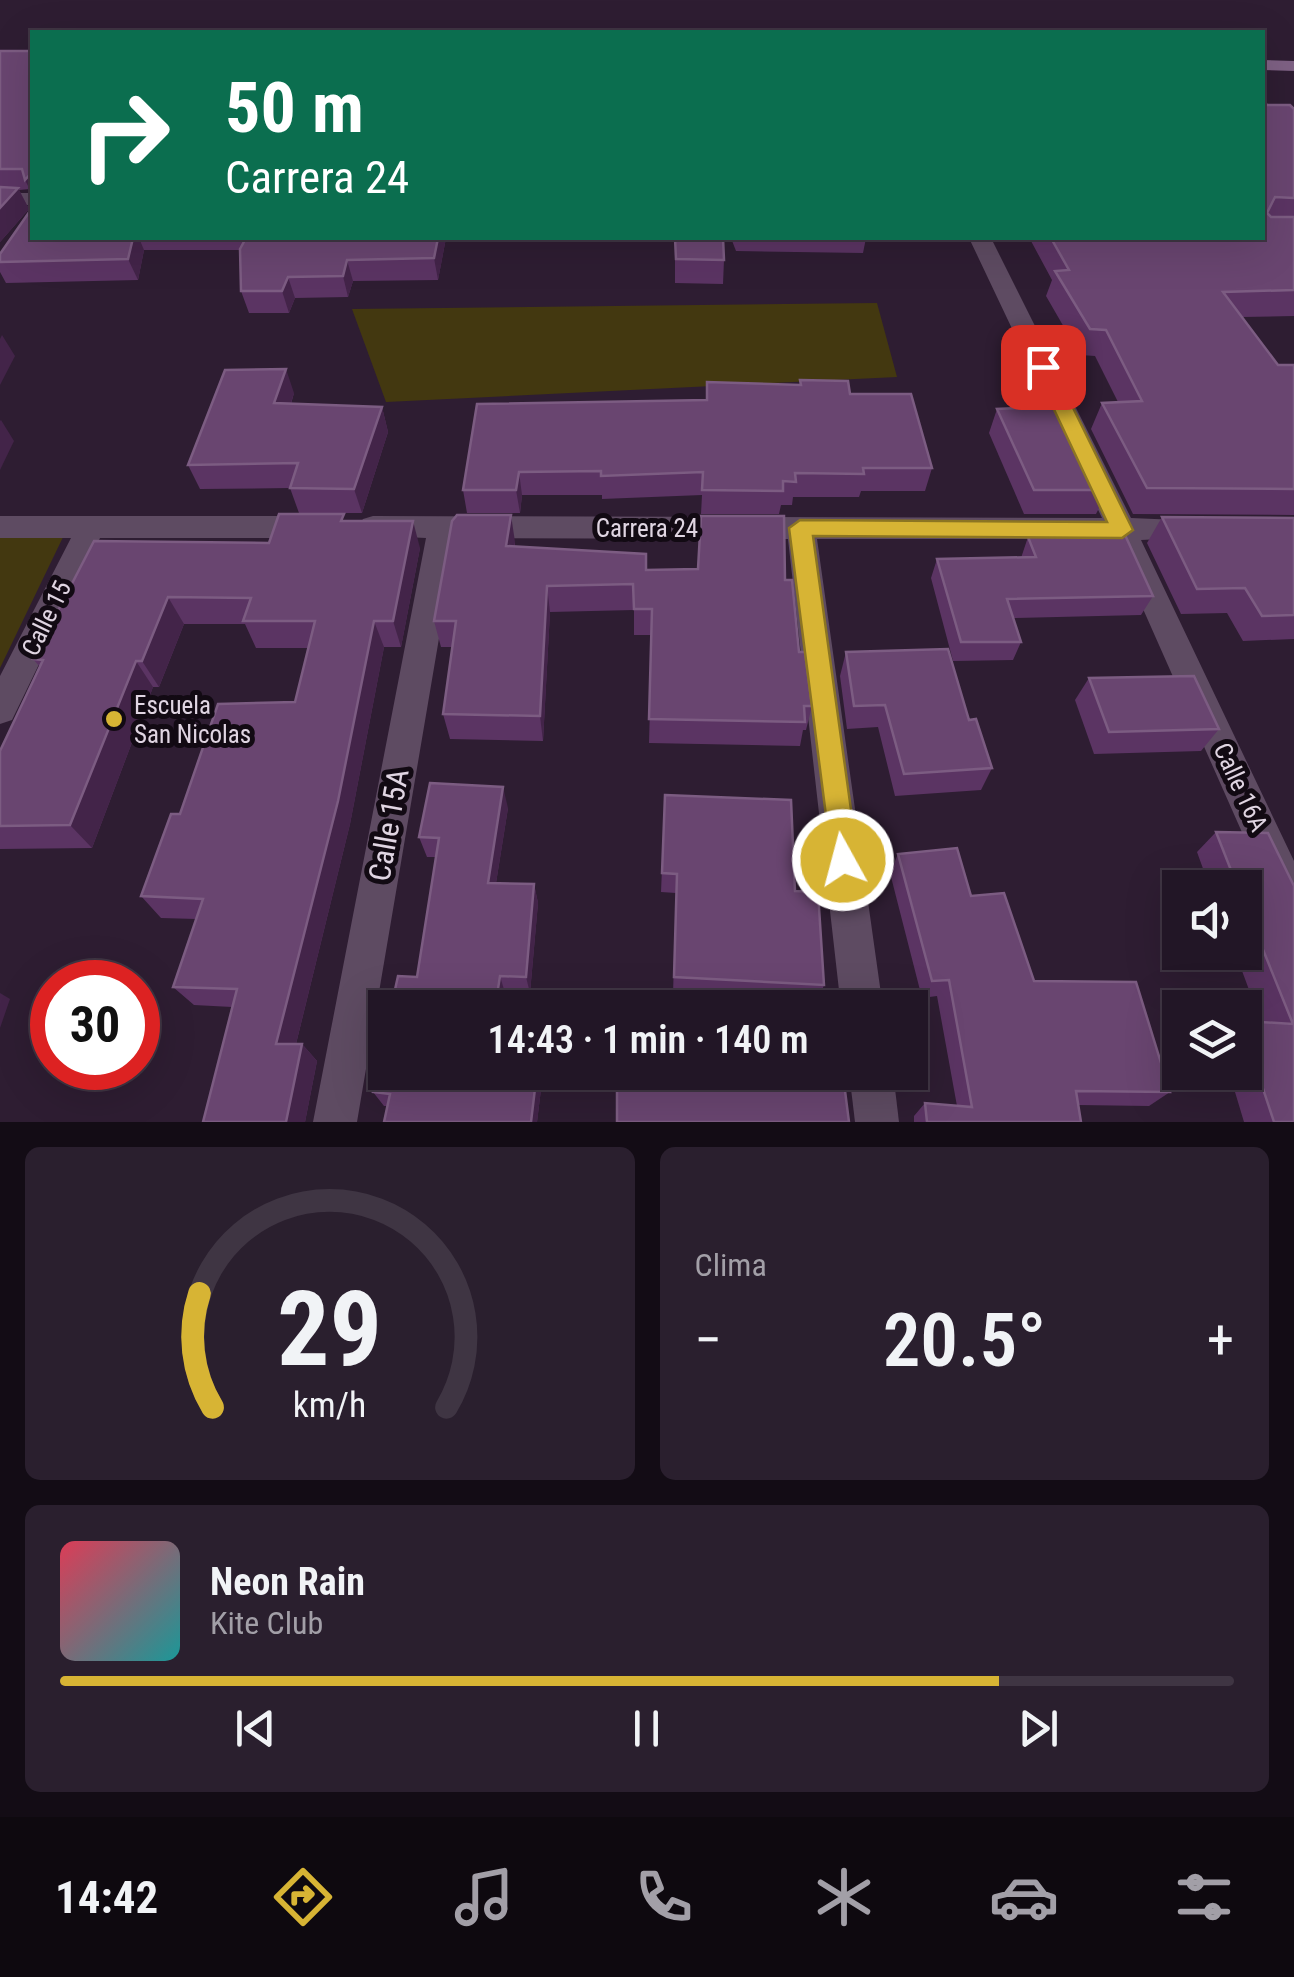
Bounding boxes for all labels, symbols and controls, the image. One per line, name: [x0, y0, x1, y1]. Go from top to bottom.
text: 50 m: [225, 67, 364, 149]
icon: right: [60, 70, 190, 200]
text: Carrera 24: [225, 151, 409, 204]
pin: [1001, 325, 1086, 410]
icon: arrive: [1016, 340, 1071, 395]
street label: Carrera 24: [596, 514, 698, 543]
street label: Calle 15: [16, 576, 77, 660]
place label: Escuela San Nicolas: [134, 691, 251, 749]
marker: Escuela San Nicolas: [103, 708, 125, 730]
street label: Calle 16A: [1208, 738, 1274, 836]
street label: Calle 15A: [361, 766, 416, 884]
position arrow: [791, 808, 895, 912]
map controls: [1162, 870, 1262, 1090]
button: sound: [1162, 870, 1262, 970]
speed limit sign: 30: [30, 960, 160, 1090]
button: layers: [1162, 990, 1262, 1090]
text: 14:43 · 1 min · 140 m: [488, 1018, 808, 1062]
text: Clima: [695, 1246, 767, 1284]
text: 29: [277, 1269, 382, 1390]
text: 20.5°: [883, 1296, 1046, 1384]
text: −: [695, 1308, 722, 1372]
text: +: [1207, 1308, 1234, 1372]
text: km/h: [293, 1384, 367, 1426]
text: Neon Rain: [210, 1560, 365, 1604]
text: Kite Club: [210, 1604, 323, 1642]
icon: previous: [228, 1701, 283, 1756]
icon: pause: [619, 1701, 674, 1756]
icon: next: [1011, 1701, 1066, 1756]
icon: directions: [268, 1862, 338, 1932]
icon: music: [449, 1862, 519, 1932]
icon: phone: [629, 1862, 699, 1932]
icon: climate: [809, 1862, 879, 1932]
icon: car: [989, 1862, 1059, 1932]
icon: filters: [1169, 1862, 1239, 1932]
text: 14:42: [55, 1871, 158, 1924]

